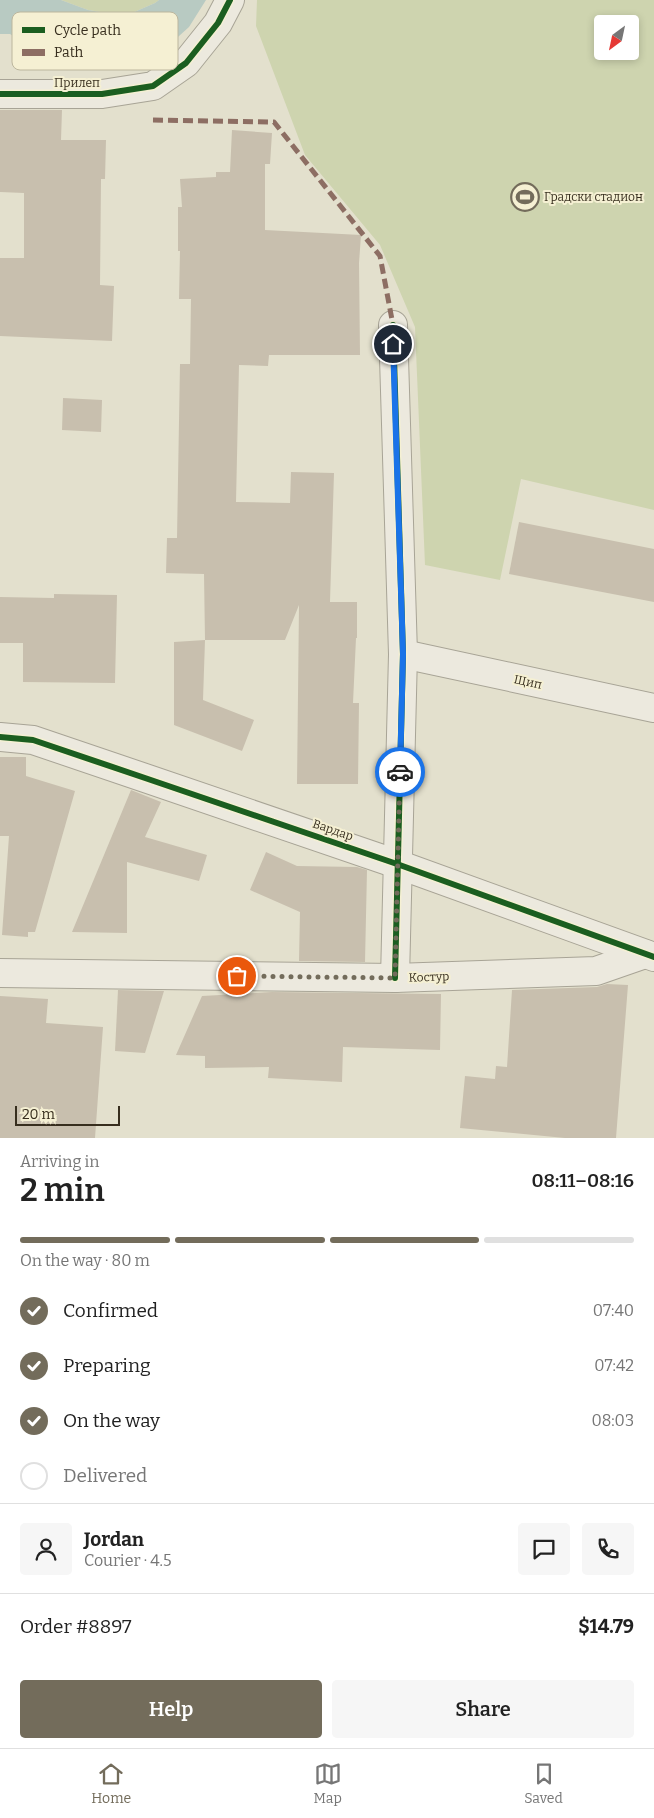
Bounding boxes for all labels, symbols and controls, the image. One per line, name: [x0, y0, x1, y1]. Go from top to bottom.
legend: [12, 12, 178, 70]
north arrow: [594, 15, 639, 60]
map controls: [594, 15, 639, 60]
text: Cycle path: [54, 22, 121, 39]
text: Path: [54, 44, 84, 61]
street label: Прилеп: [54, 76, 100, 90]
sports icon: Градски стадион: [510, 182, 540, 212]
place label: Градски стадион: [544, 190, 643, 204]
pin: [372, 323, 414, 365]
icon: home: [379, 330, 407, 358]
street label: Щип: [513, 672, 543, 692]
courier: [375, 747, 425, 797]
icon: car: [386, 758, 414, 786]
street label: Вардар: [311, 817, 355, 843]
pin: [216, 955, 258, 997]
icon: bag: [223, 962, 251, 990]
street label: Костур: [408, 969, 450, 985]
scale bar: [15, 1103, 120, 1126]
text: 20 m: [22, 1106, 55, 1123]
text: Arriving in: [20, 1152, 99, 1171]
text: 08:11–08:16: [531, 1169, 634, 1192]
text: 2 min: [20, 1171, 105, 1209]
text: On the way · 80 m: [20, 1251, 150, 1270]
icon: check: [20, 1297, 48, 1325]
text: Confirmed: [63, 1299, 158, 1322]
text: 07:40: [593, 1301, 634, 1320]
icon: check: [20, 1352, 48, 1380]
text: Preparing: [63, 1354, 151, 1377]
text: 07:42: [594, 1356, 634, 1375]
icon: check: [20, 1407, 48, 1435]
text: On the way: [63, 1409, 160, 1432]
text: 08:03: [591, 1411, 634, 1430]
text: Delivered: [63, 1464, 147, 1487]
button: person: [20, 1523, 72, 1575]
button: chat: [518, 1523, 570, 1575]
button: phone: [582, 1523, 634, 1575]
text: Jordan: [84, 1528, 144, 1551]
text: Courier · 4.5: [84, 1551, 172, 1570]
text: Order #8897: [20, 1615, 132, 1638]
text: $14.79: [578, 1615, 634, 1638]
button: Help: [20, 1680, 322, 1738]
button: Share: [332, 1680, 634, 1738]
tab: Home: [91, 1760, 131, 1807]
tab: Map: [314, 1760, 342, 1807]
tab: Saved: [524, 1760, 563, 1807]

